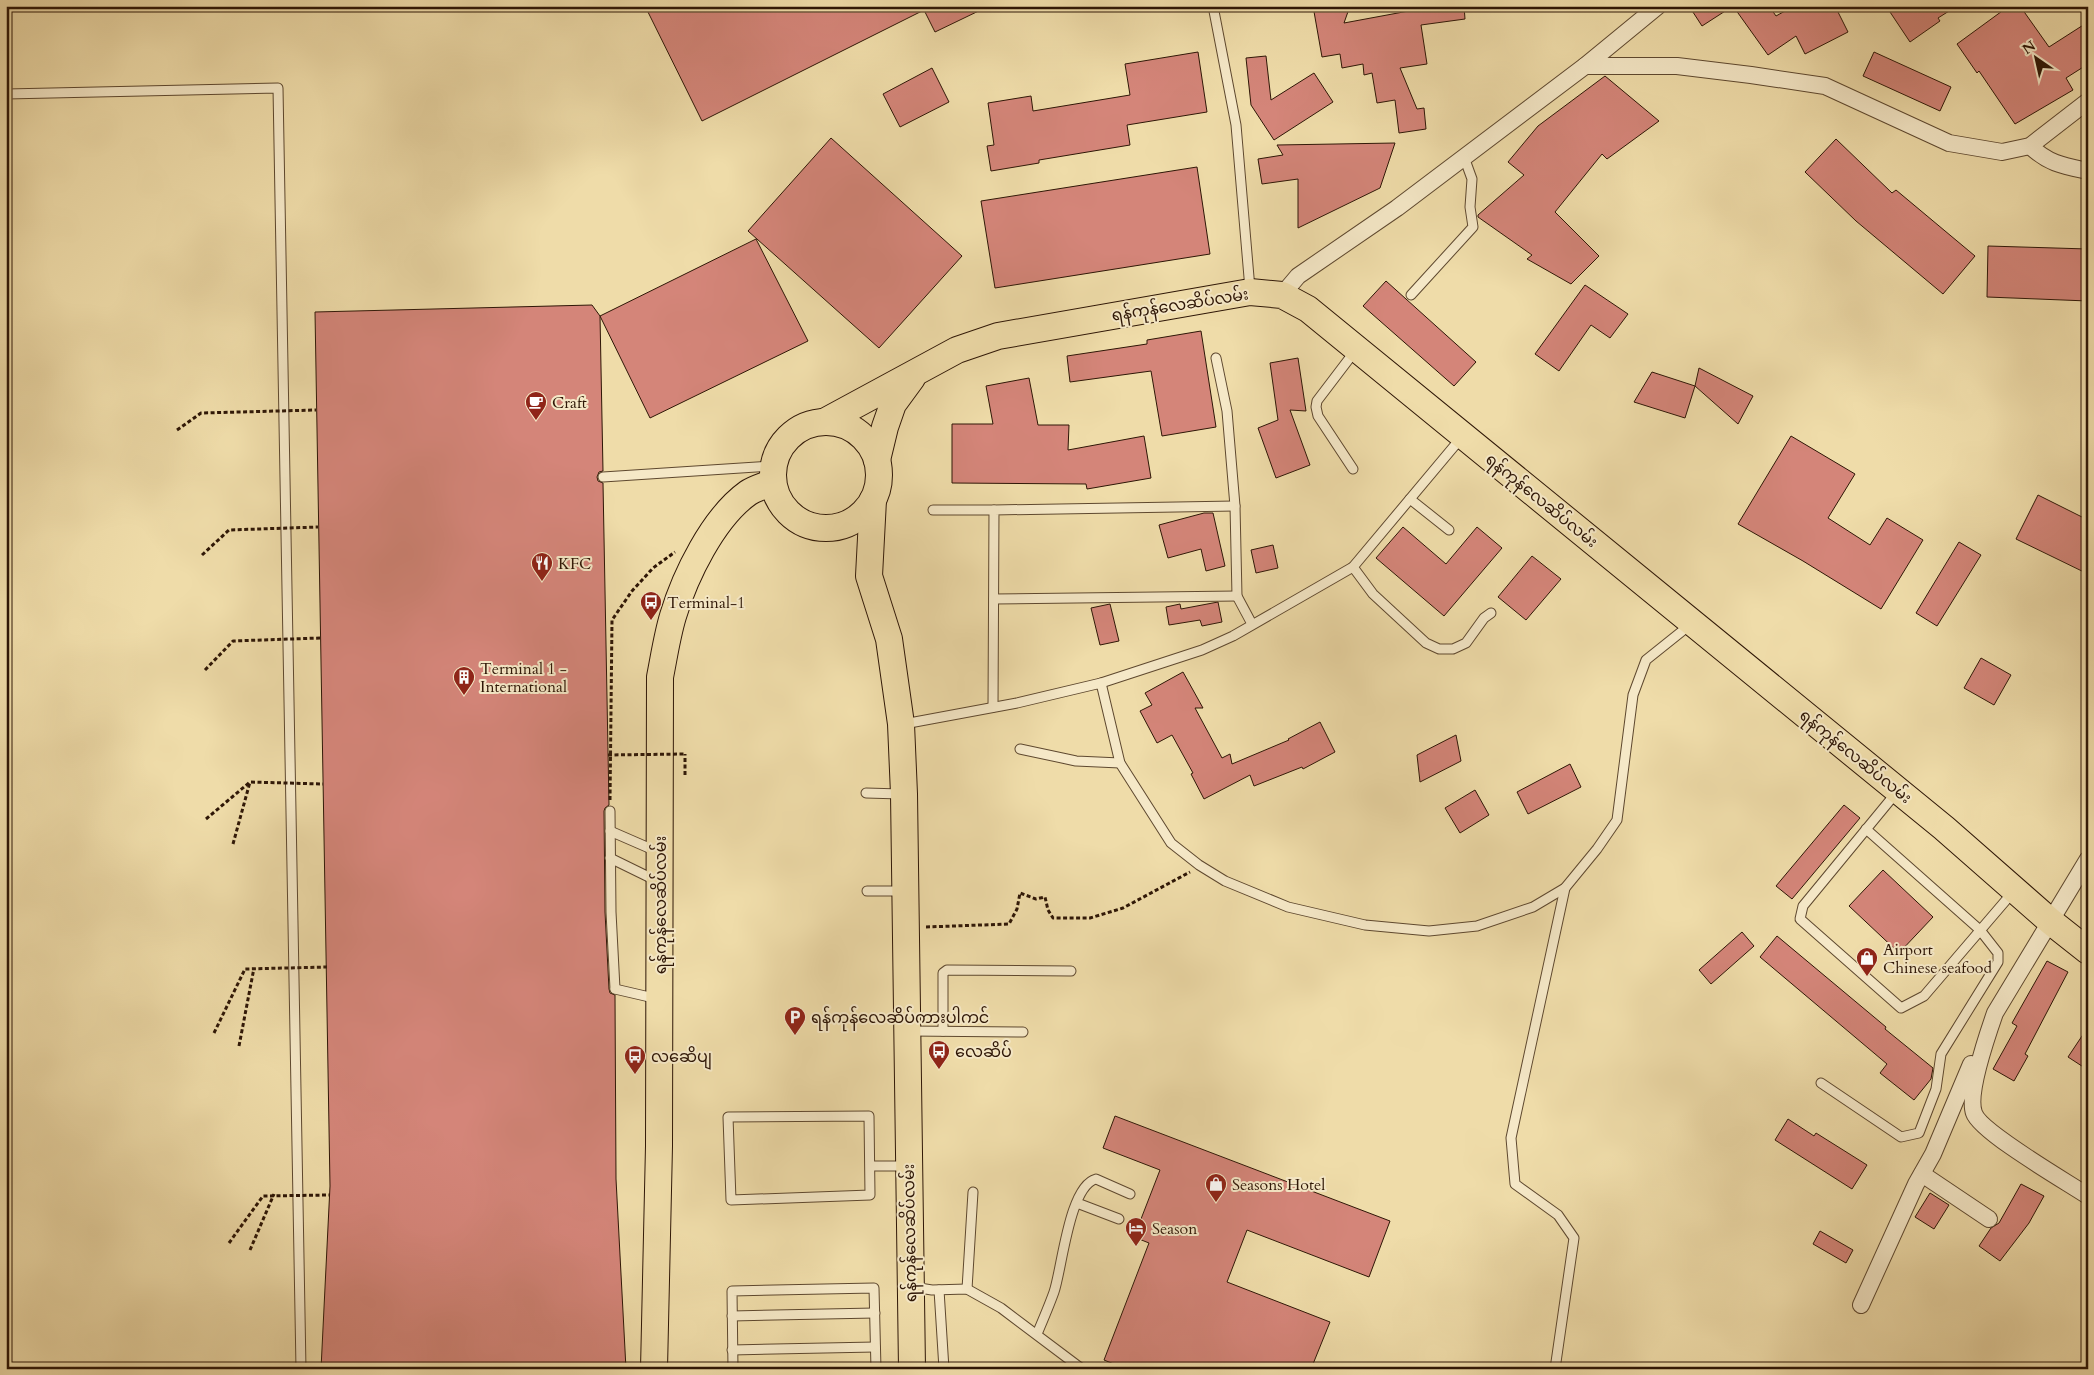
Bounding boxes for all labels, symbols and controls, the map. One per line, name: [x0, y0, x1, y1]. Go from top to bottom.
north arrow: [2012, 32, 2062, 82]
text: N: [2019, 36, 2039, 59]
street label: ရန်ကုန်လေဆိပ်လမ်း: [1110, 282, 1251, 330]
cafe icon: Craft: [524, 390, 548, 421]
place label: Craft: [552, 392, 587, 414]
street label: ရန်ကုန်လေဆိပ်လမ်း: [1479, 448, 1603, 555]
restaurant icon: KFC: [530, 551, 554, 582]
place label: KFC: [558, 553, 591, 575]
bus stop icon: Terminal-1: [639, 590, 663, 621]
place label: Terminal-1: [667, 592, 745, 614]
place label: Terminal 1 - International: [480, 658, 567, 698]
building icon: Terminal 1 - International: [452, 665, 476, 696]
street label: ရန်ကုန်လေဆိပ်လမ်း: [1793, 704, 1917, 811]
street label: ရန်ကုန်လေဆိပ်လမ်း: [649, 836, 675, 974]
place label: Airport Chinese seafood: [1883, 939, 1992, 979]
shop icon: Airport Chinese seafood: [1855, 946, 1879, 977]
parking icon: ရန်ကုန်လေဆိပ်ကားပါကင်: [783, 1005, 807, 1036]
place label: ရန်ကုန်လေဆိပ်ကားပါကင်: [811, 1006, 989, 1032]
bus stop icon: လေဆိပ်: [927, 1039, 951, 1070]
place label: လေဆိပ်: [955, 1040, 1012, 1063]
bus stop icon: လဆေိပျ: [623, 1044, 647, 1075]
place label: လဆေိပျ: [651, 1046, 712, 1070]
street label: ရန်ကုန်လေဆိပ်လမ်း: [897, 1164, 925, 1302]
shop icon: Seasons Hotel: [1204, 1172, 1228, 1203]
place label: Seasons Hotel: [1232, 1174, 1325, 1196]
hotel icon: Season: [1124, 1216, 1148, 1247]
place label: Season: [1152, 1218, 1197, 1240]

